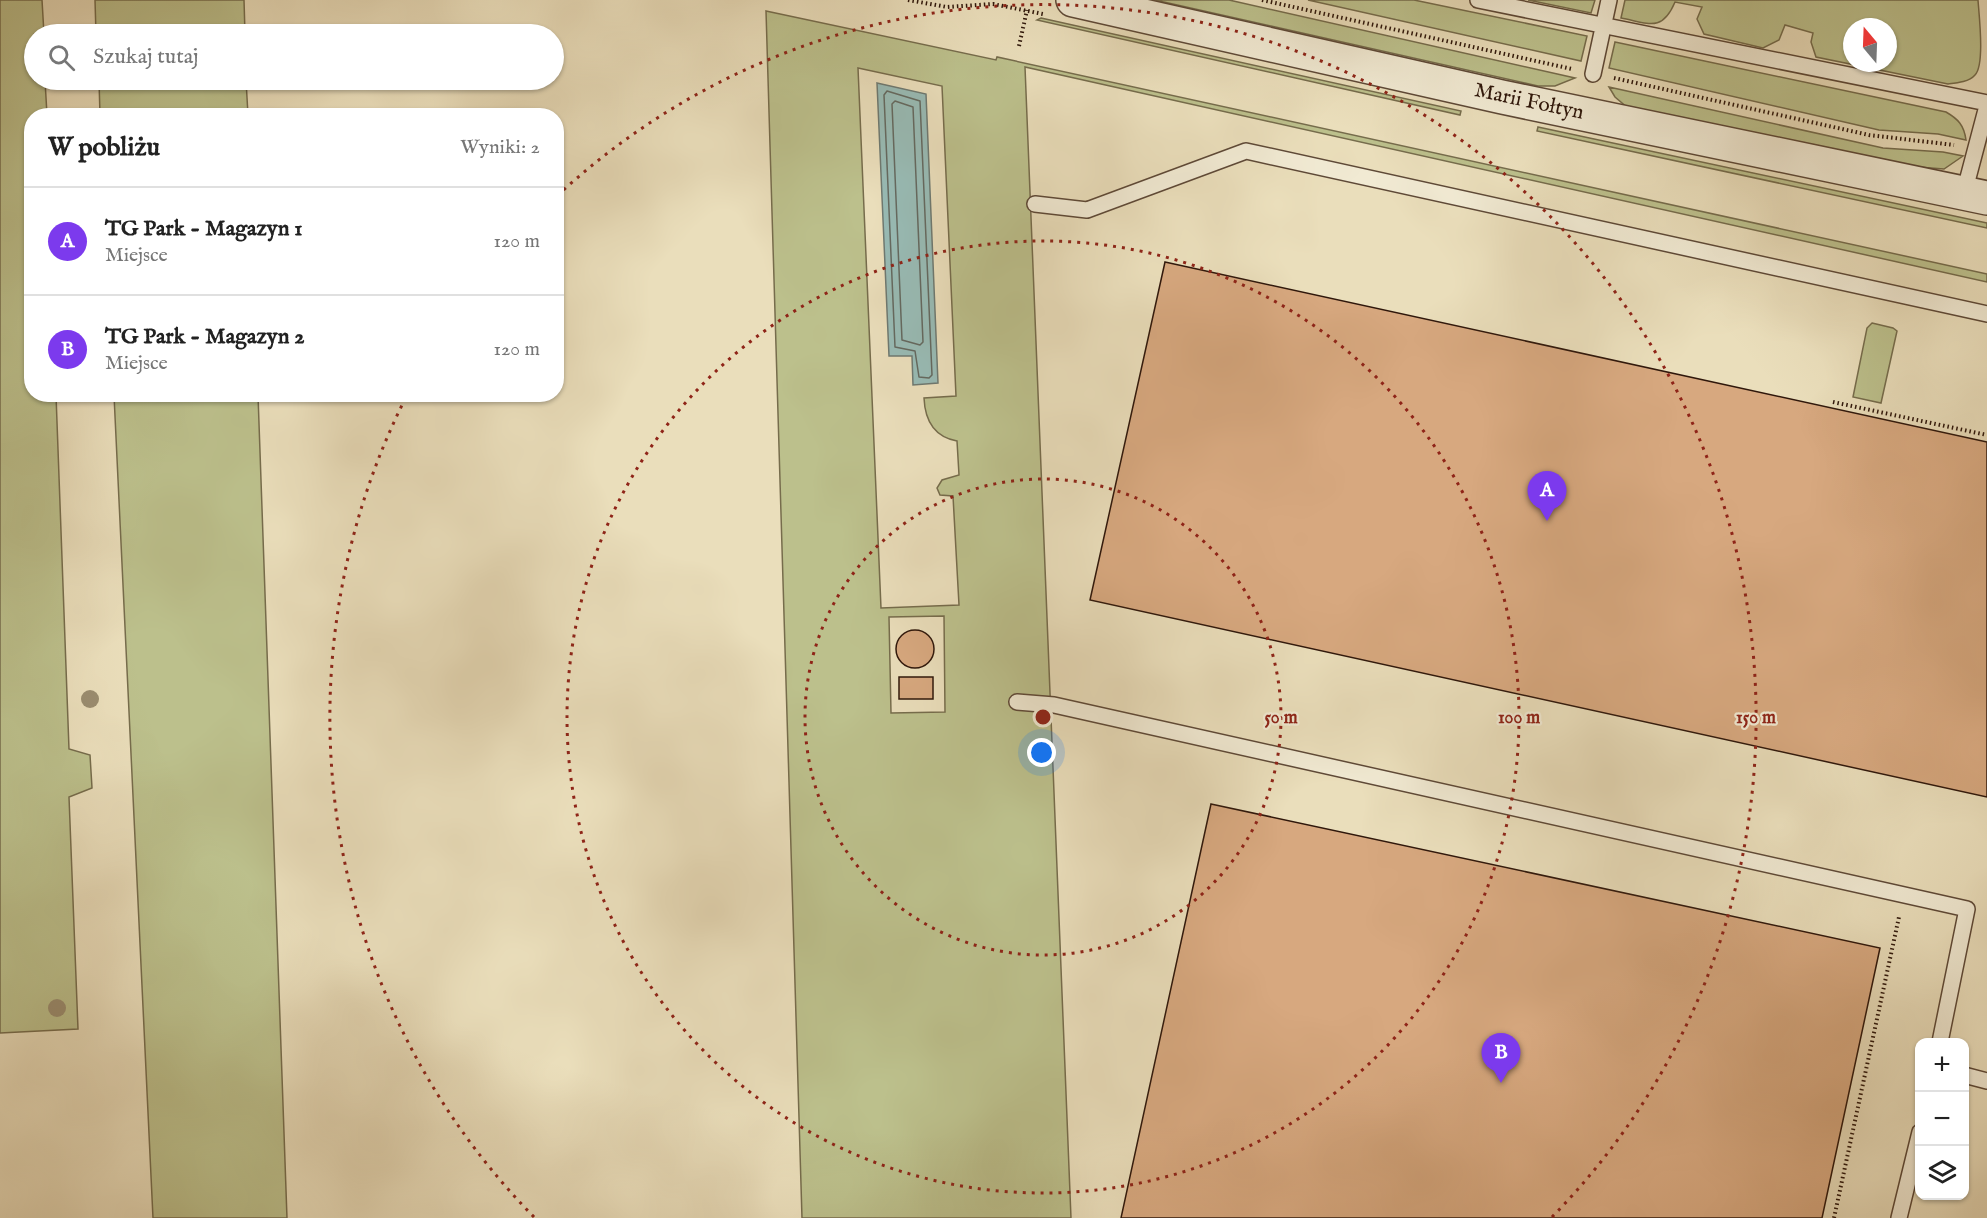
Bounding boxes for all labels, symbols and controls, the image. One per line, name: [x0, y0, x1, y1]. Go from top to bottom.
north arrow: [1843, 18, 1897, 72]
search box: [24, 24, 564, 90]
icon: search: [45, 41, 78, 74]
text: Szukaj tutaj: [93, 43, 198, 71]
street label: Marii Fołtyn: [1472, 77, 1586, 127]
text: W pobliżu: [48, 131, 160, 164]
text: Wyniki: 2: [460, 135, 540, 160]
text: TG Park - Magazyn 1: [105, 215, 302, 243]
text: A: [61, 229, 74, 254]
text: 120 m: [494, 229, 540, 254]
text: Miejsce: [105, 243, 168, 268]
text: TG Park - Magazyn 2: [105, 323, 304, 351]
text: B: [61, 337, 74, 362]
text: 120 m: [494, 337, 540, 362]
text: Miejsce: [105, 351, 168, 376]
pin: A: [1528, 472, 1566, 521]
centre of rings: [1033, 707, 1053, 727]
text: 50 m: [1264, 707, 1298, 730]
text: 100 m: [1498, 707, 1540, 730]
text: 150 m: [1736, 707, 1776, 730]
your location: [1027, 738, 1056, 767]
pin: B: [1482, 1034, 1520, 1083]
map controls: [1915, 1038, 1969, 1200]
button: +: [1915, 1038, 1969, 1092]
button: −: [1915, 1092, 1969, 1146]
button: layers: [1915, 1146, 1969, 1200]

